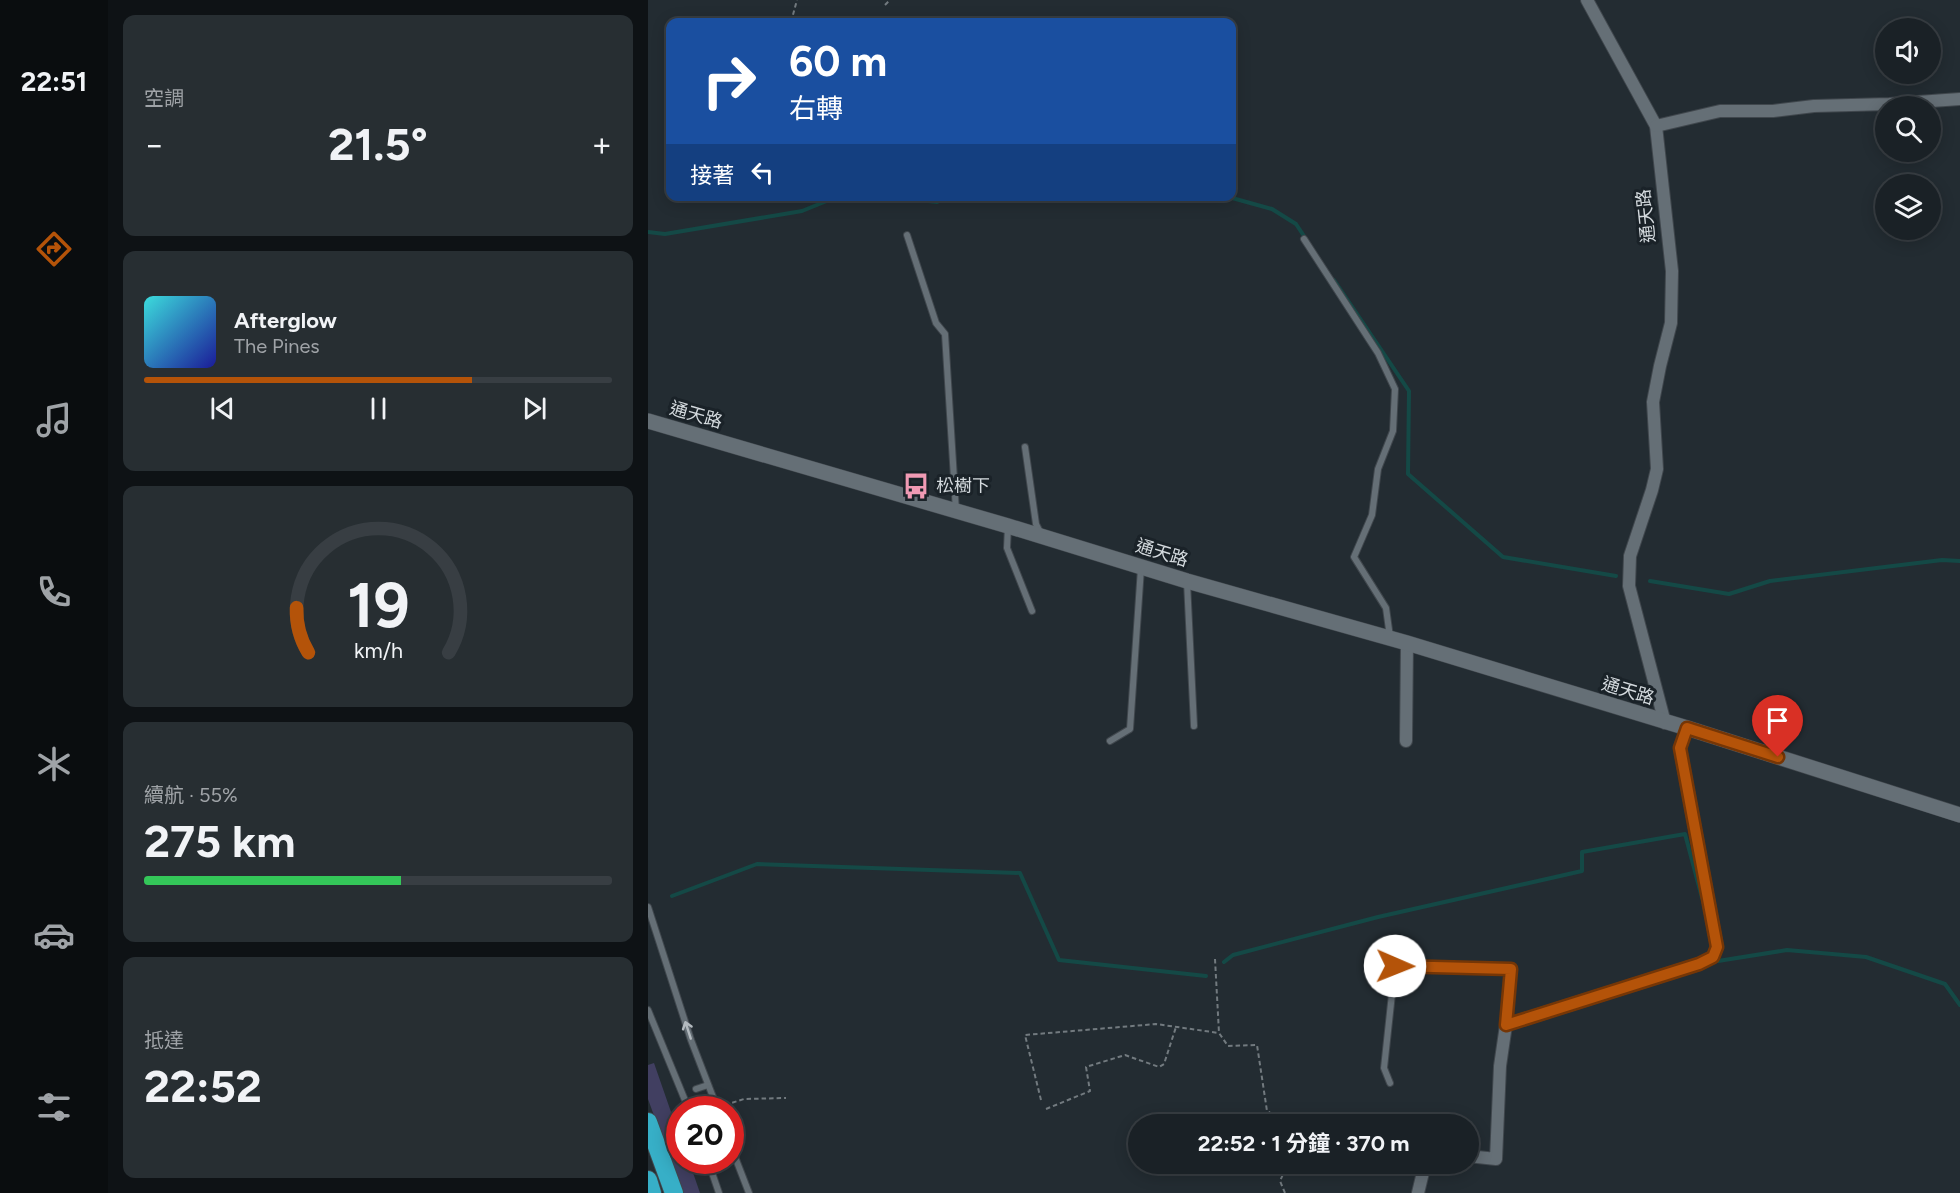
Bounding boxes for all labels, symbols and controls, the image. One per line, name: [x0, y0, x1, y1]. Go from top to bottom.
map controls: [1875, 18, 1941, 240]
button: sound: [1875, 18, 1941, 84]
text: 60 m: [789, 36, 887, 87]
icon: right: [690, 42, 768, 120]
text: 22:51: [21, 65, 87, 98]
text: 空調: [144, 86, 184, 110]
text: 右轉: [789, 92, 843, 125]
button: search: [1875, 96, 1941, 162]
text: 21.5°: [328, 117, 428, 171]
text: −: [144, 125, 165, 164]
text: +: [591, 125, 612, 164]
icon: left: [746, 156, 779, 189]
text: 接著: [690, 162, 734, 189]
button: layers: [1875, 174, 1941, 240]
street label: 通天路: [1632, 188, 1660, 244]
icon: directions: [33, 228, 75, 270]
text: Afterglow: [234, 307, 337, 334]
text: The Pines: [234, 334, 320, 358]
icon: previous: [206, 392, 239, 425]
icon: pause: [362, 392, 395, 425]
icon: next: [518, 392, 551, 425]
street label: 通天路: [667, 397, 725, 433]
icon: music: [33, 399, 75, 441]
bus stop icon: 松樹下: [901, 471, 931, 501]
place label: 松樹下: [936, 475, 990, 497]
street label: 通天路: [1133, 535, 1191, 571]
text: 19: [347, 569, 409, 644]
icon: phone: [33, 571, 75, 613]
text: km/h: [354, 639, 402, 664]
street label: 通天路: [1599, 673, 1657, 709]
pin: [1752, 695, 1803, 757]
icon: arrive: [1761, 704, 1794, 737]
icon: climate: [33, 743, 75, 785]
text: 續航 · 55%: [144, 783, 238, 807]
text: 275 km: [144, 814, 295, 868]
icon: car: [33, 914, 75, 956]
position arrow: [1363, 934, 1427, 998]
one-way arrow: [682, 1021, 693, 1040]
text: 抵達: [144, 1028, 184, 1052]
text: 22:52: [144, 1059, 262, 1113]
icon: filters: [33, 1086, 75, 1128]
speed limit sign: 20: [666, 1096, 744, 1174]
text: 22:52 · 1 分鐘 · 370 m: [1198, 1130, 1409, 1157]

